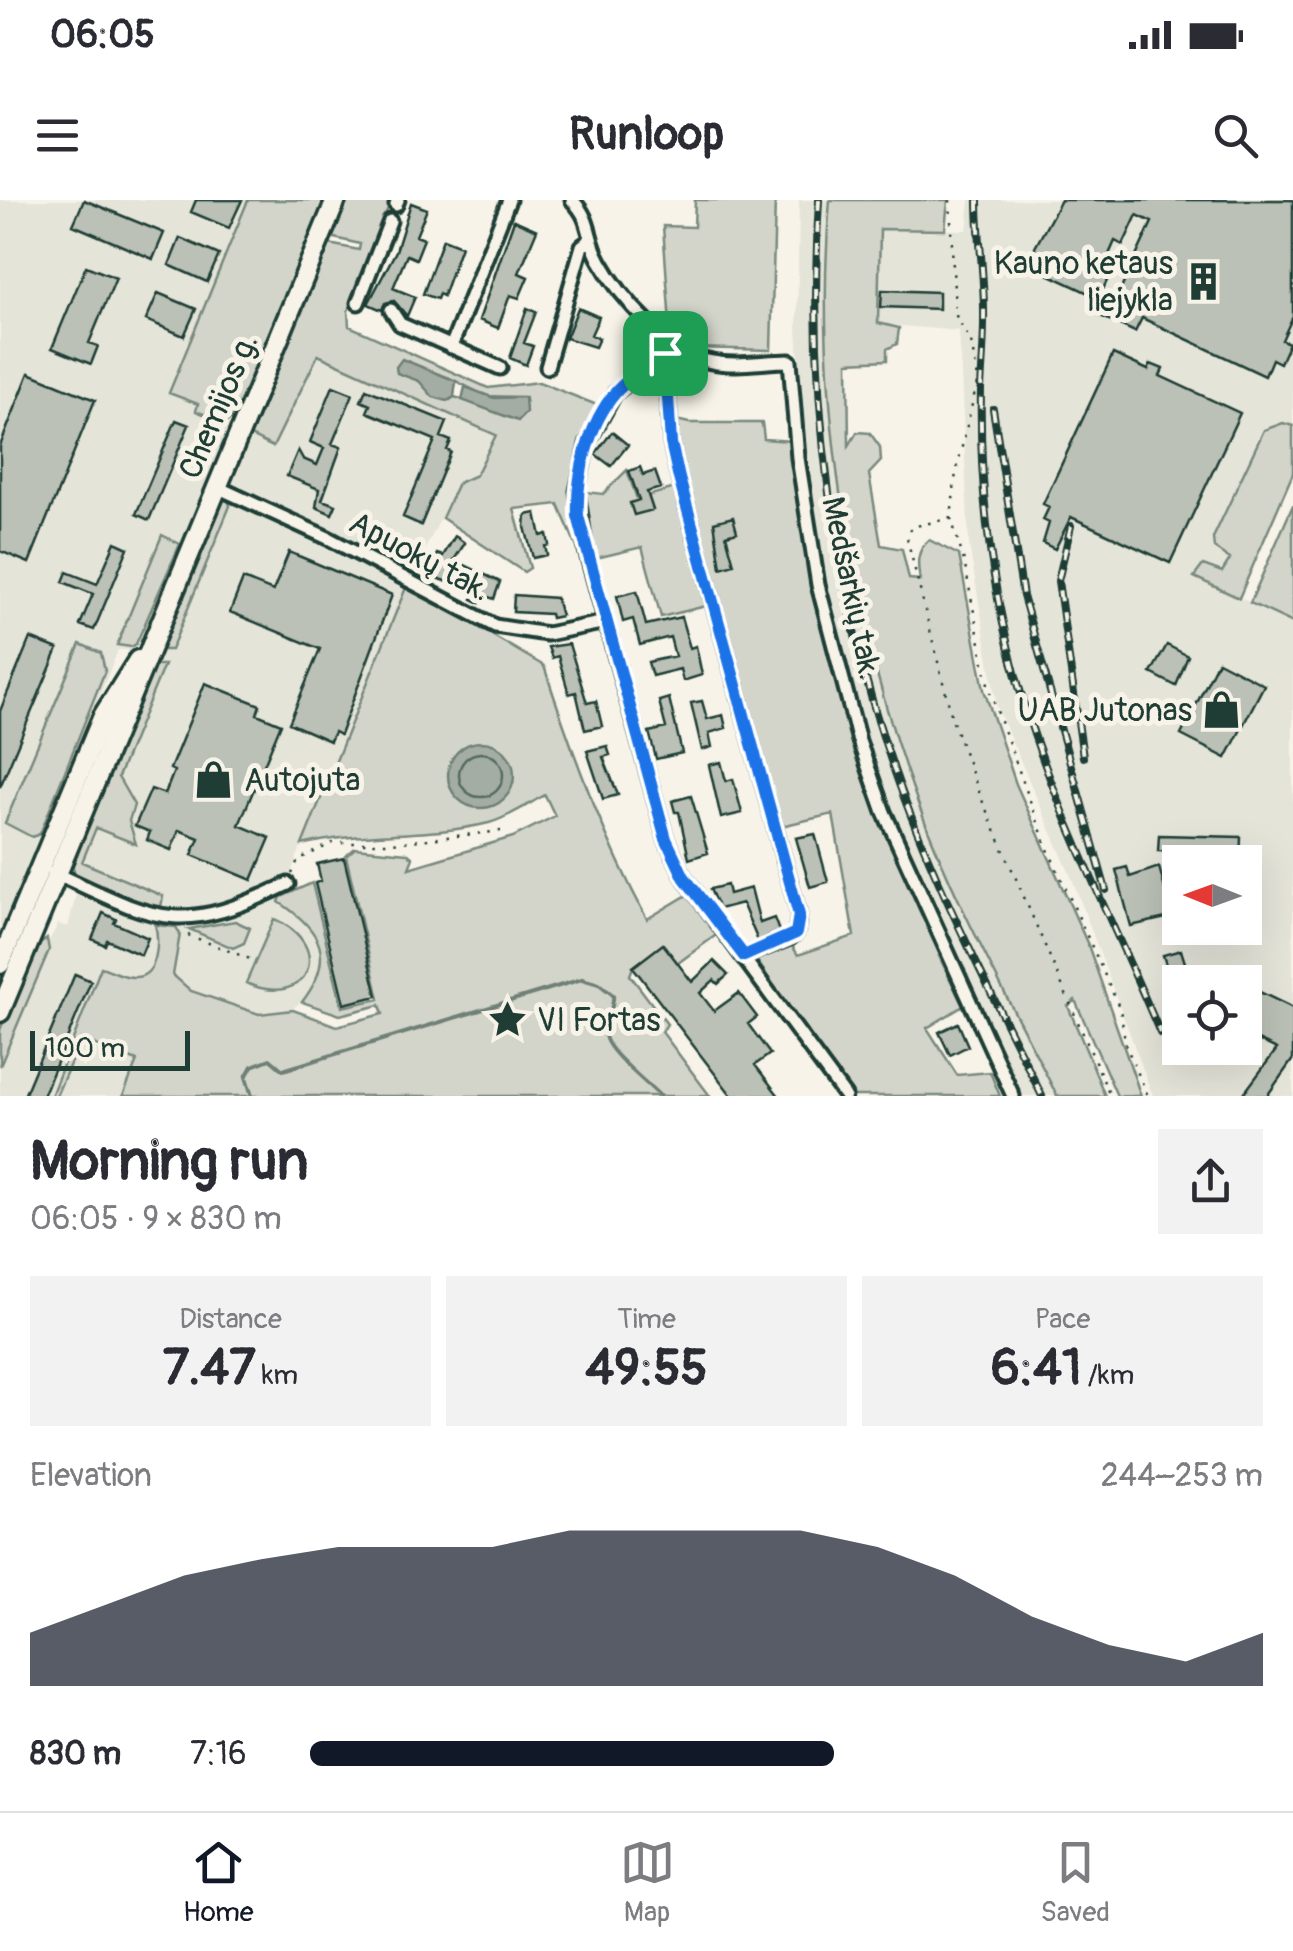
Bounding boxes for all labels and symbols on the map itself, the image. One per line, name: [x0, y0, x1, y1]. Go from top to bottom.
place label: Kauno ketaus liejykla: [994, 244, 1173, 321]
building icon: Kauno ketaus liejykla: [1182, 260, 1224, 302]
pin: [623, 311, 708, 396]
street label: Chemijos g.: [170, 328, 267, 485]
street label: Medšarkių tak.: [812, 493, 890, 683]
street label: Apuokų tak.: [342, 503, 497, 611]
shop icon: UAB Jutonas: [1201, 689, 1243, 731]
place label: UAB Jutonas: [1017, 691, 1192, 731]
shop icon: Autojuta: [193, 759, 235, 801]
place label: Autojuta: [244, 761, 360, 801]
north arrow: [1162, 845, 1262, 945]
place icon: VI Fortas: [486, 999, 528, 1041]
place label: VI Fortas: [537, 1001, 661, 1041]
scale bar: [30, 1026, 190, 1070]

